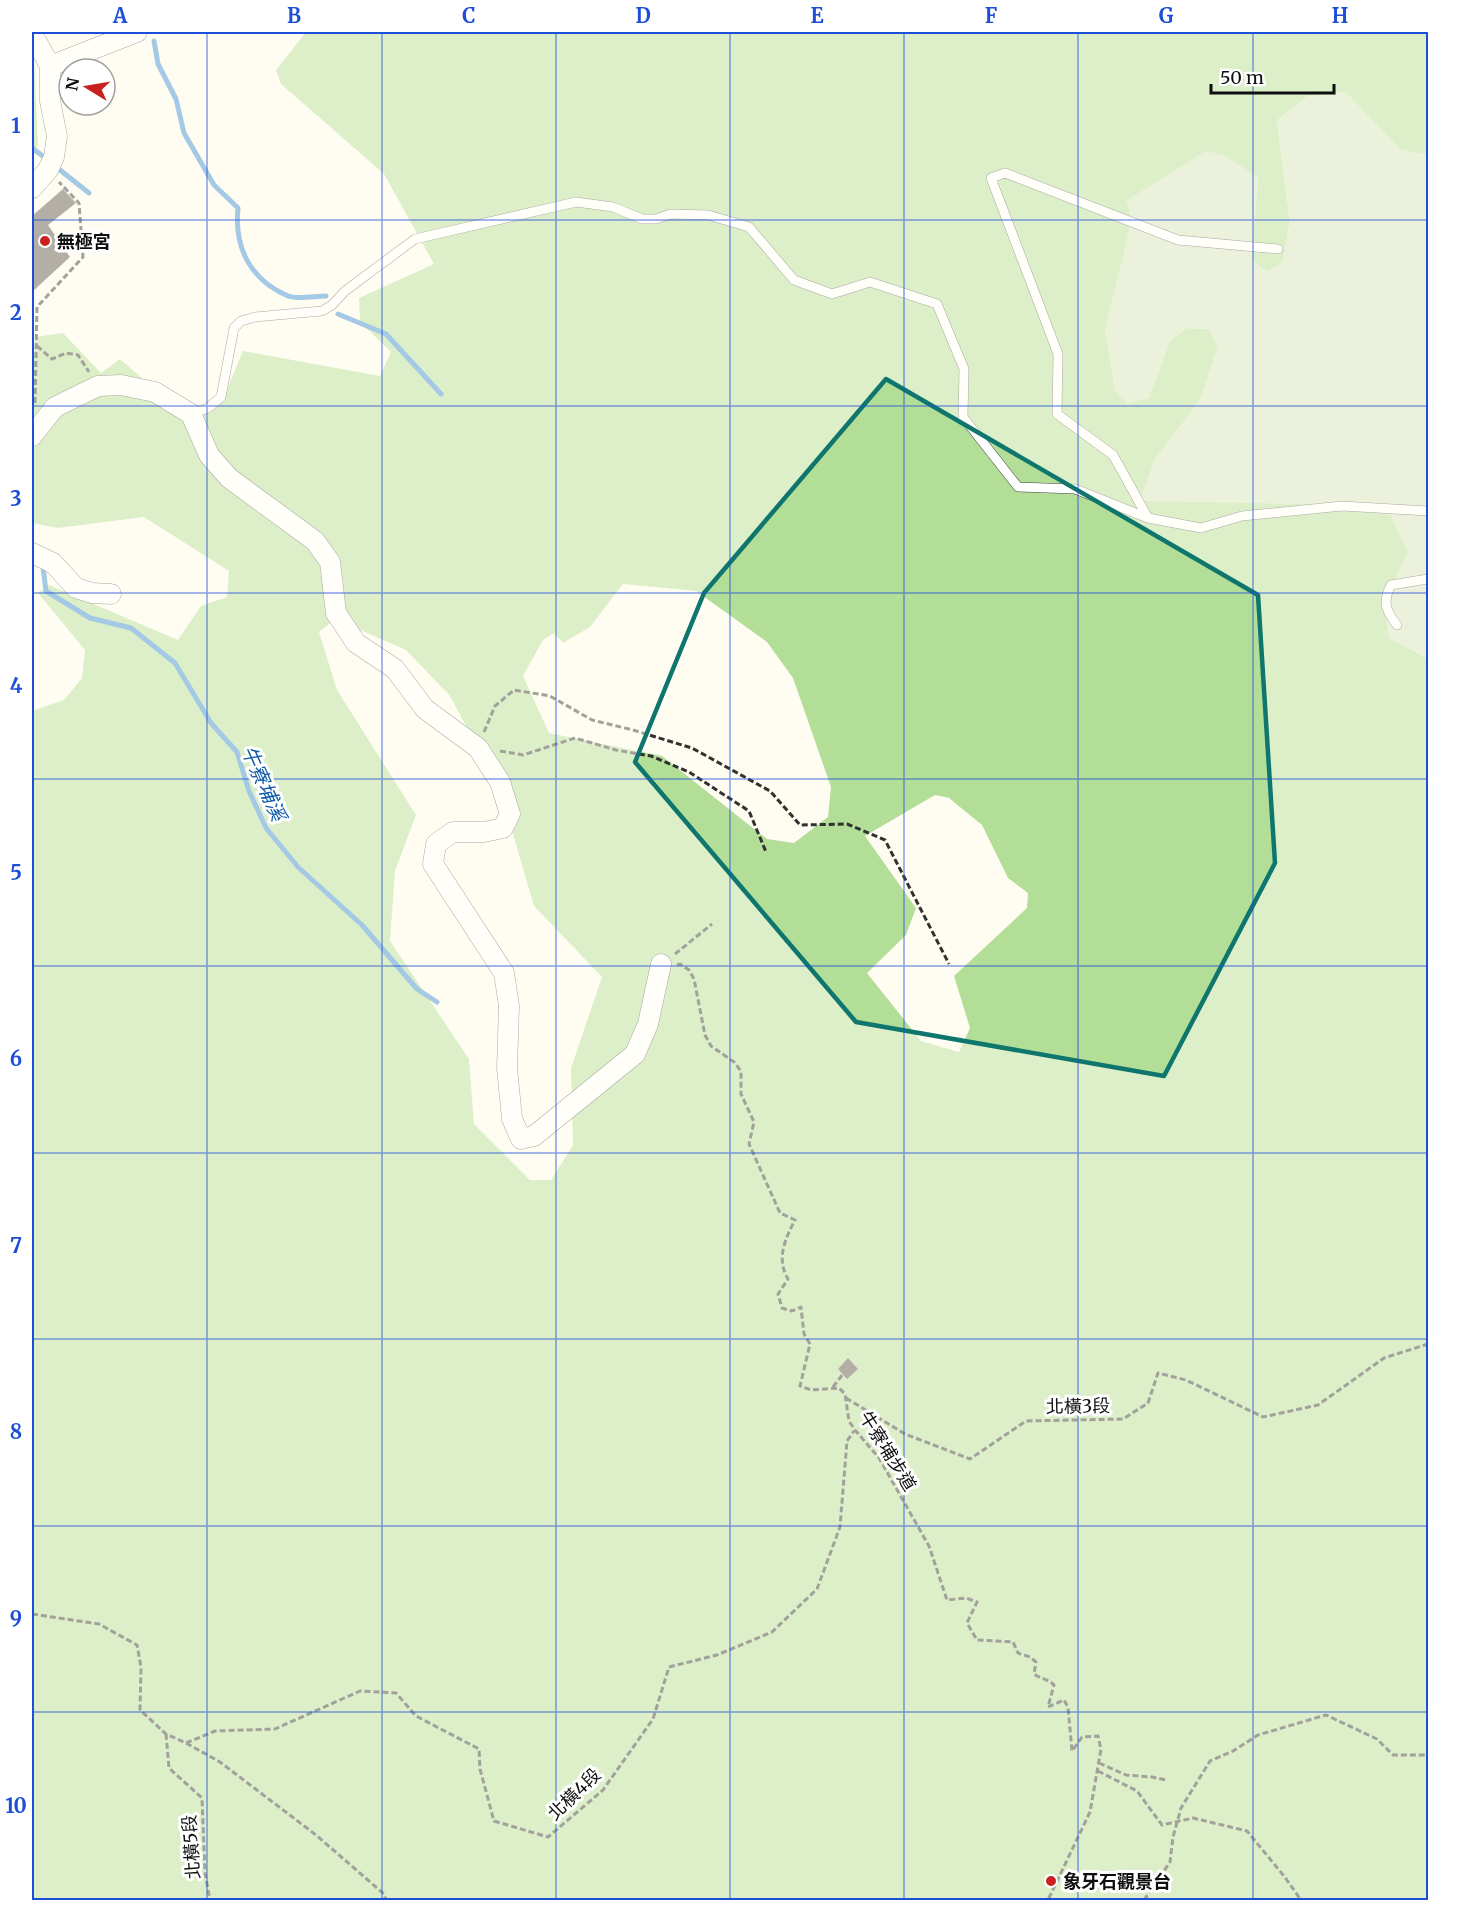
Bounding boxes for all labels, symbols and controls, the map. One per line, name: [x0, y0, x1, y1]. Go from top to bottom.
text: A: [112, 3, 128, 28]
text: B: [287, 3, 301, 28]
text: C: [462, 3, 476, 28]
text: D: [635, 3, 651, 28]
text: E: [810, 3, 824, 28]
text: F: [985, 3, 998, 28]
text: G: [1159, 3, 1174, 28]
text: H: [1332, 3, 1348, 28]
north arrow: [57, 57, 117, 117]
scale bar: [1211, 57, 1334, 95]
text: 50 m: [1220, 66, 1264, 89]
text: N: [61, 76, 83, 92]
text: 1: [11, 113, 21, 138]
place label: 無極宮: [57, 230, 111, 253]
marker: 無極宮: [38, 234, 52, 248]
text: 2: [10, 300, 22, 325]
text: 3: [10, 486, 22, 511]
text: 4: [10, 673, 23, 698]
water label: 牛寮埔溪: [236, 741, 293, 827]
text: 5: [10, 860, 22, 885]
text: 6: [10, 1046, 22, 1071]
text: 7: [10, 1233, 22, 1258]
street label: 北橫3段: [1046, 1394, 1110, 1418]
street label: 牛寮埔步道: [854, 1407, 922, 1495]
text: 8: [10, 1419, 22, 1444]
text: 9: [10, 1606, 22, 1631]
street label: 北橫4段: [543, 1763, 605, 1825]
text: 10: [5, 1793, 27, 1818]
street label: 北橫5段: [177, 1814, 205, 1880]
place label: 象牙石觀景台: [1063, 1870, 1171, 1893]
marker: 象牙石觀景台: [1044, 1874, 1058, 1888]

